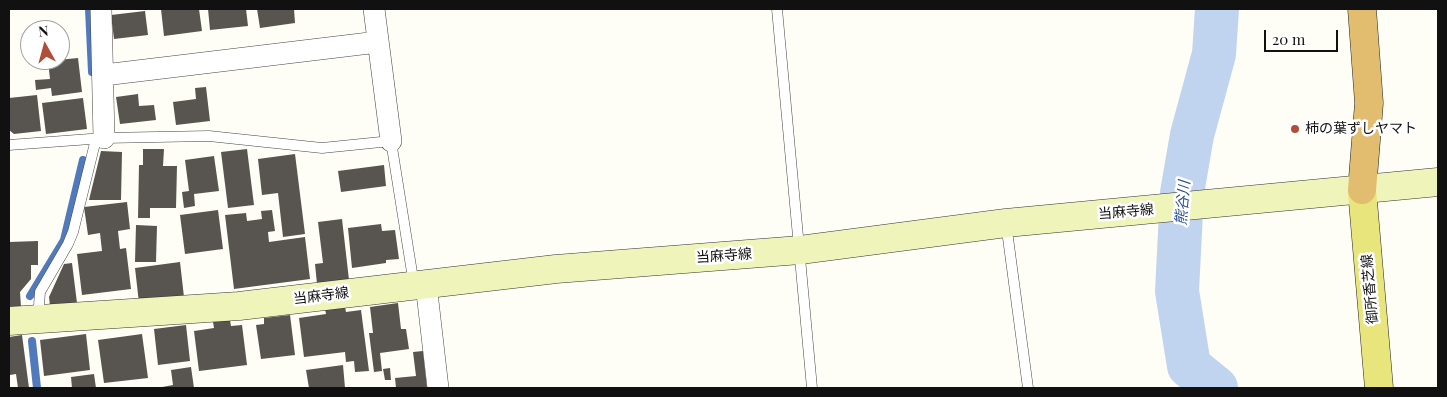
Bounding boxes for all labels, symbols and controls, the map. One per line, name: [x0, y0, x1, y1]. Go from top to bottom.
north arrow: [20, 20, 70, 70]
scale bar: [1267, 20, 1341, 52]
text: N: [37, 21, 49, 41]
text: 20 m: [1272, 29, 1305, 49]
place label: 柿の葉ずしヤマト: [1305, 121, 1417, 137]
marker: 柿の葉ずしヤマト: [1289, 123, 1301, 135]
water label: 熊谷川: [1172, 180, 1194, 226]
street label: 当麻寺線: [1097, 201, 1155, 223]
street label: 当麻寺線: [695, 246, 753, 266]
street label: 御所香芝線: [1359, 253, 1381, 325]
street label: 当麻寺線: [292, 284, 350, 308]

